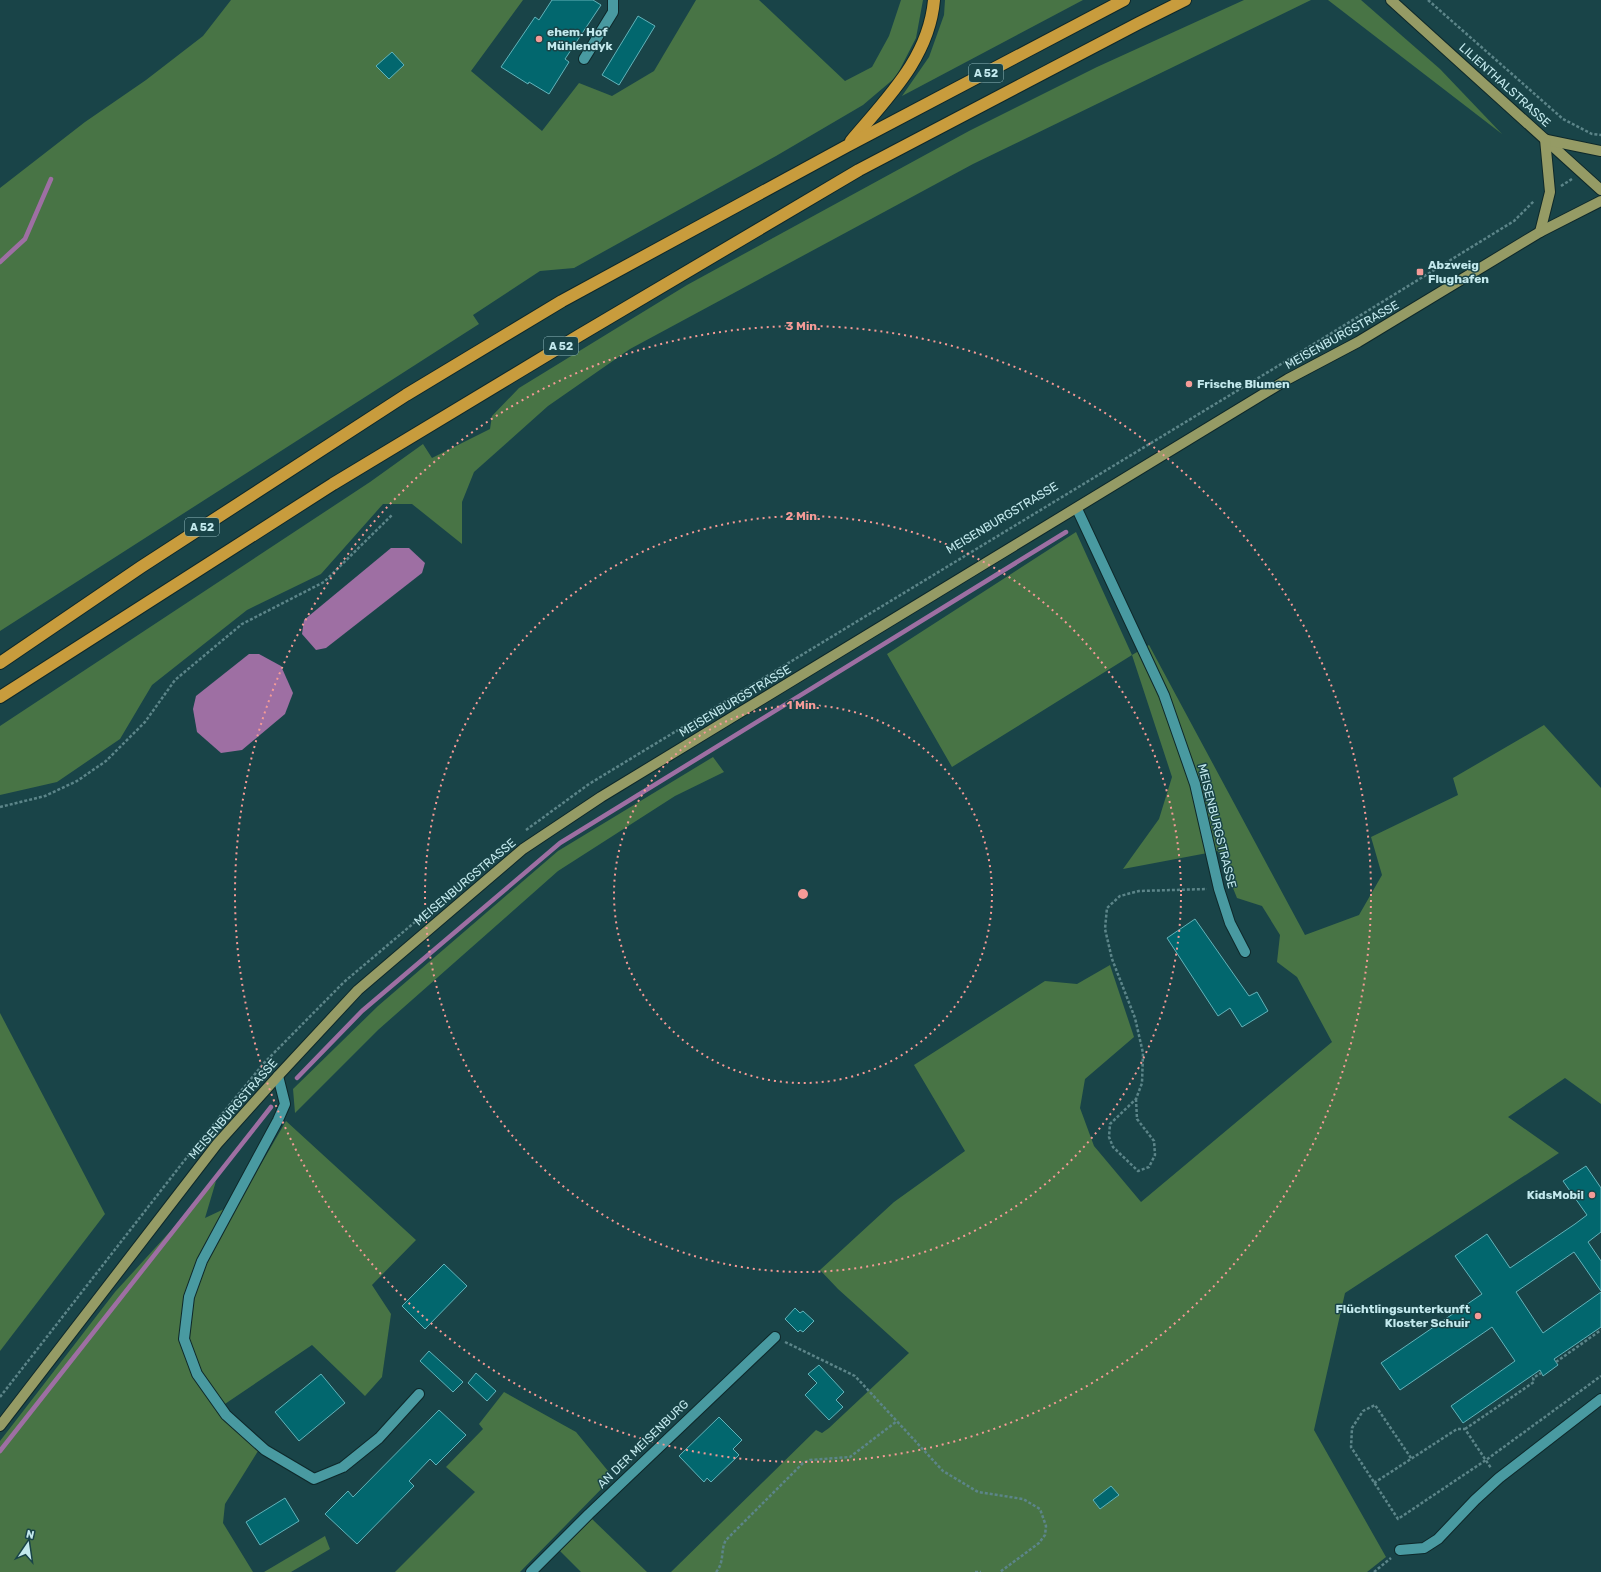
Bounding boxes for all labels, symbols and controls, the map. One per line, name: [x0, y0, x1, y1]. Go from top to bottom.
place label: ehem. Hof Mühlendyk: [547, 25, 612, 53]
marker: ehem. Hof Mühlendyk: [534, 34, 544, 44]
street label: LILIENTHALSTRASSE: [1456, 40, 1554, 130]
road number: A 52: [969, 64, 1003, 82]
place label: Abzweig Flughafen: [1428, 258, 1489, 286]
marker: Abzweig Flughafen: [1415, 267, 1425, 277]
street label: MEISENBURGSTRASSE: [1283, 298, 1401, 372]
text: 3 Min.: [786, 319, 820, 333]
road number: A 52: [544, 337, 578, 355]
place label: Frische Blumen: [1197, 377, 1290, 391]
marker: Frische Blumen: [1184, 379, 1194, 389]
street label: MEISENBURGSTRASSE: [944, 479, 1060, 557]
text: 2 Min.: [786, 509, 820, 523]
road number: A 52: [185, 518, 219, 536]
street label: MEISENBURGSTRASSE: [677, 662, 793, 740]
text: 1 Min.: [786, 698, 820, 712]
street label: MEISENBURGSTRASSE: [1195, 762, 1239, 890]
street label: MEISENBURGSTRASSE: [412, 836, 518, 928]
centre of rings: [796, 887, 810, 901]
street label: MEISENBURGSTRASSE: [186, 1056, 280, 1162]
place label: KidsMobil: [1527, 1188, 1584, 1202]
marker: KidsMobil: [1587, 1190, 1597, 1200]
place label: Flüchtlingsunterkunft Kloster Schuir: [1335, 1302, 1471, 1330]
marker: Flüchtlingsunterkunft Kloster Schuir: [1473, 1311, 1483, 1321]
street label: AN DER MEISENBURG: [595, 1397, 691, 1491]
north arrow: [8, 1524, 48, 1564]
text: N: [25, 1528, 36, 1542]

